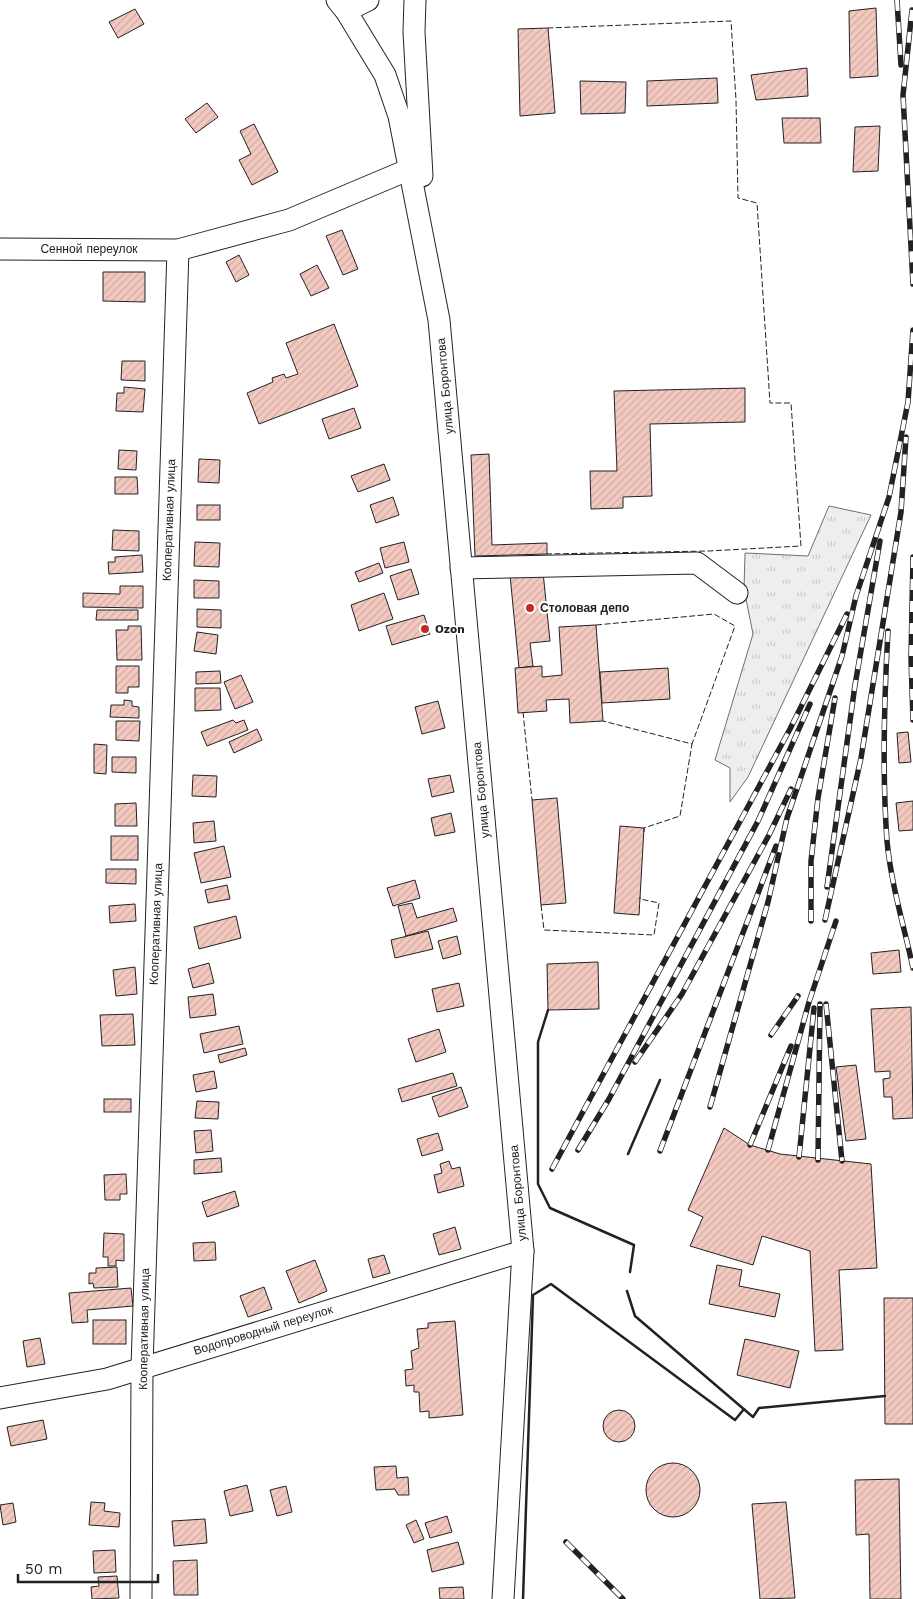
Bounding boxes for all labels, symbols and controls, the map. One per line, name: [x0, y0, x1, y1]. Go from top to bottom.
street label: Сенной переулок: [40, 242, 138, 256]
street label: улица Боронтова: [434, 337, 456, 435]
street label: Кооперативная улица: [160, 458, 178, 581]
place label: Столовая депо: [540, 601, 629, 615]
marker: Столовая депо: [524, 602, 536, 614]
place label: Ozon: [435, 622, 465, 636]
marker: Ozon: [419, 623, 431, 635]
street label: улица Боронтова: [470, 741, 492, 839]
street label: Кооперативная улица: [147, 862, 165, 985]
street label: улица Боронтова: [507, 1144, 529, 1242]
street label: Кооперативная улица: [136, 1268, 152, 1390]
street label: Водопроводный переулок: [192, 1302, 335, 1358]
scale bar: [18, 1552, 158, 1584]
text: 50 m: [25, 1560, 62, 1578]

